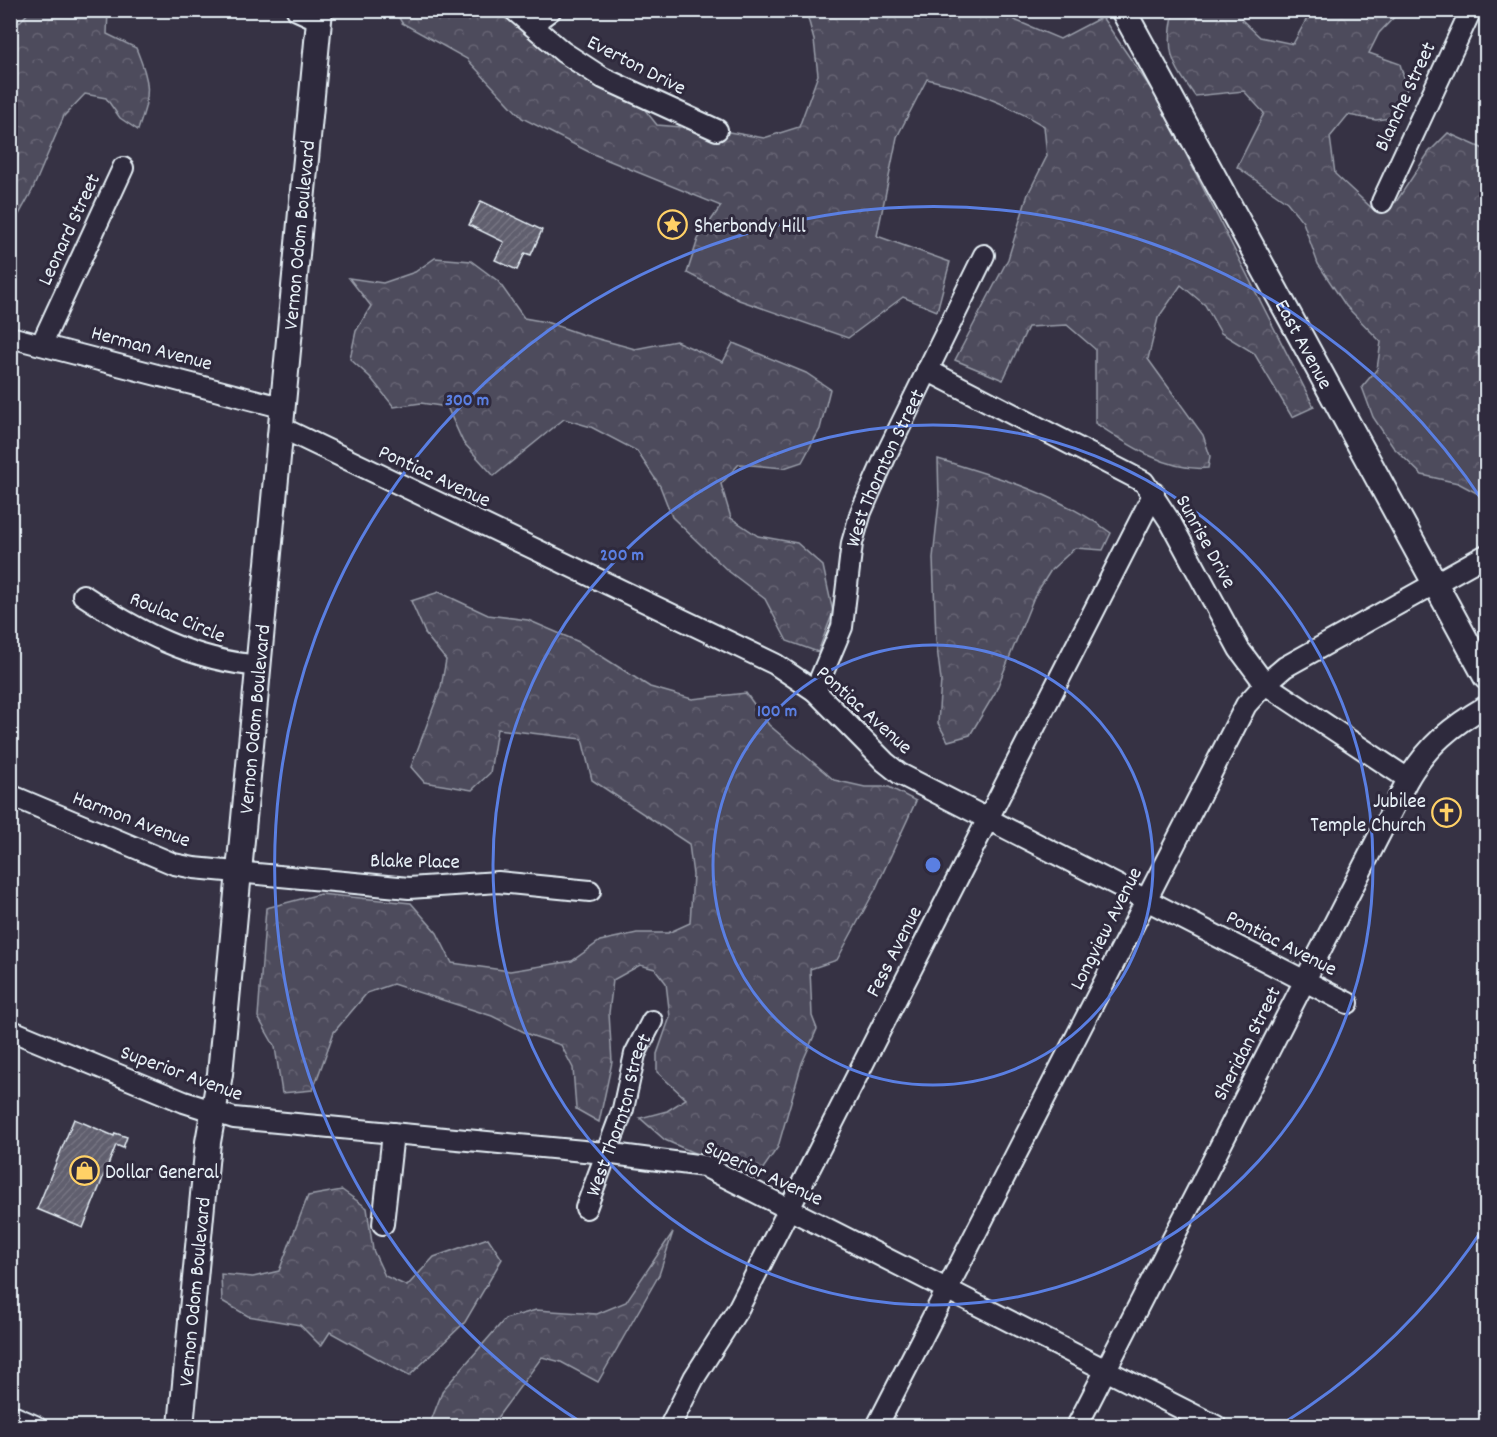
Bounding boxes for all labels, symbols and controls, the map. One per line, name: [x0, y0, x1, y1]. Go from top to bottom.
street label: Everton Drive: [581, 29, 690, 104]
street label: Blanche Street: [1368, 37, 1445, 157]
street label: Vernon Odom Boulevard: [278, 139, 325, 331]
street label: Leonard Street: [32, 169, 110, 291]
place icon: Sherbondy Hill: [657, 209, 689, 241]
place label: Sherbondy Hill: [694, 213, 806, 243]
street label: East Avenue: [1265, 295, 1339, 396]
street label: Herman Avenue: [87, 319, 215, 380]
street label: West Thornton Street: [840, 384, 934, 551]
text: 300 m: [445, 389, 489, 414]
street label: Pontiac Avenue: [373, 439, 495, 517]
street label: Sunrise Drive: [1166, 490, 1242, 595]
text: 200 m: [600, 544, 644, 569]
street label: Roulac Circle: [124, 585, 229, 652]
street label: Vernon Odom Boulevard: [233, 623, 280, 815]
street label: Pontiac Avenue: [808, 660, 918, 763]
text: 100 m: [757, 700, 797, 725]
street label: Harmon Avenue: [68, 785, 194, 857]
place label: Jubilee Temple Church: [1310, 788, 1426, 842]
church icon: Jubilee Temple Church: [1431, 796, 1463, 828]
street label: Blake Place: [370, 847, 460, 879]
centre of rings: [923, 855, 943, 875]
street label: Longview Avenue: [1064, 863, 1152, 996]
street label: Fess Avenue: [860, 902, 931, 1003]
street label: Pontiac Avenue: [1220, 904, 1341, 985]
street label: Sheridan Street: [1207, 982, 1291, 1107]
street label: West Thornton Street: [580, 1029, 661, 1201]
street label: Superior Avenue: [116, 1039, 246, 1111]
street label: Superior Avenue: [698, 1134, 827, 1215]
shop icon: Dollar General: [68, 1155, 100, 1187]
place label: Dollar General: [105, 1159, 219, 1189]
street label: Vernon Odom Boulevard: [173, 1196, 221, 1388]

